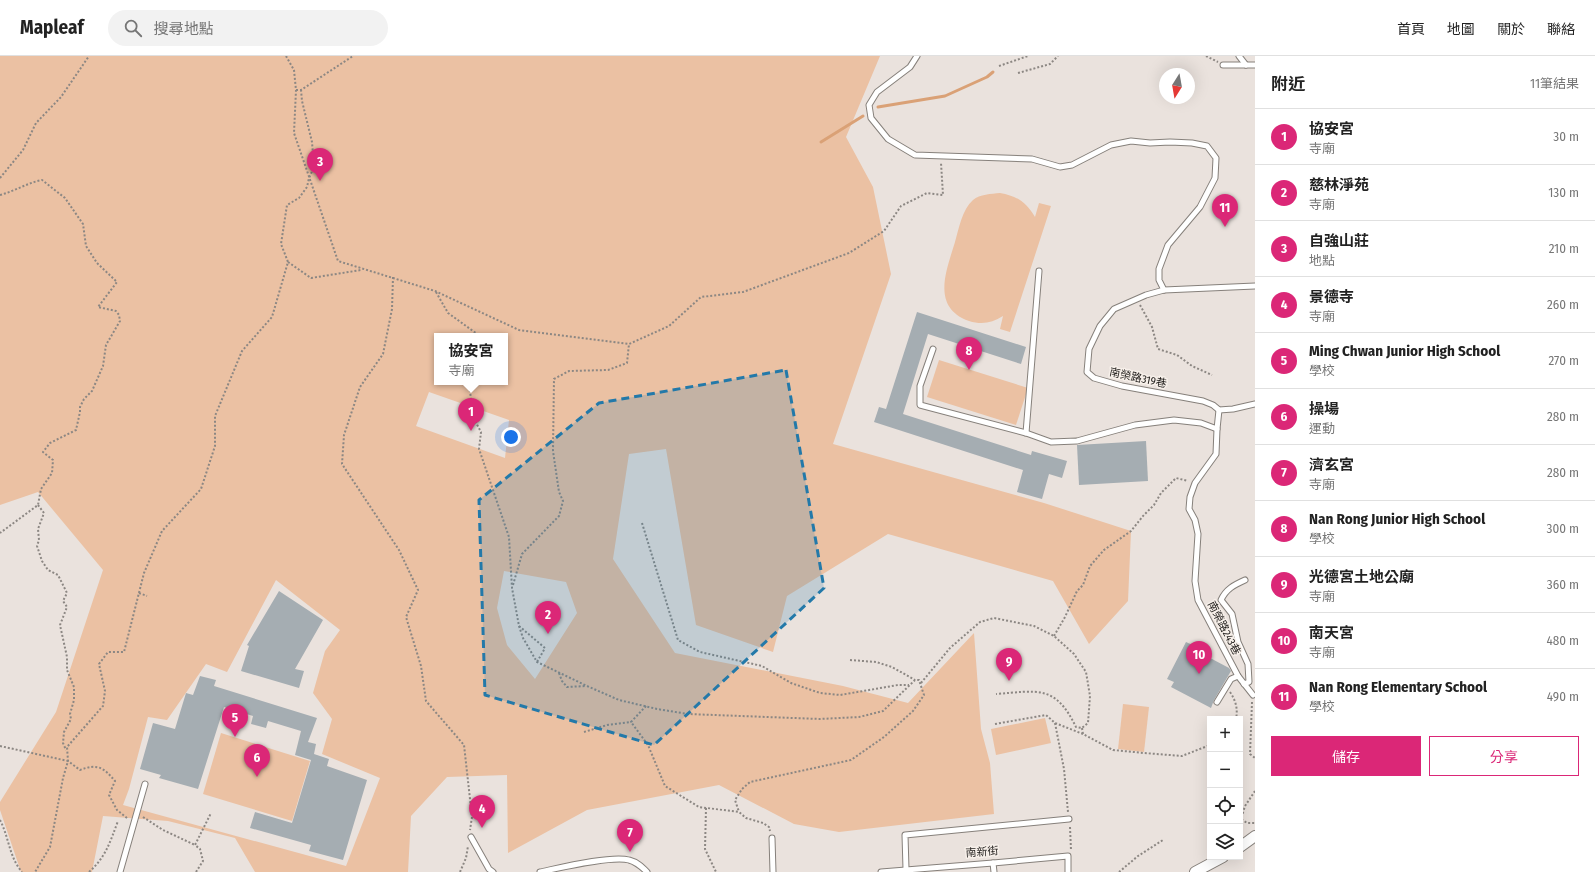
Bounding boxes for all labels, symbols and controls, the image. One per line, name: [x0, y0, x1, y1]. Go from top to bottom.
search box: [108, 10, 388, 46]
text: Mapleaf: [20, 16, 84, 39]
icon: search: [122, 17, 144, 39]
text: 搜尋地點: [154, 20, 214, 38]
text: 首頁: [1397, 21, 1425, 38]
text: 地圖: [1447, 21, 1475, 38]
text: 關於: [1497, 21, 1525, 38]
text: 聯絡: [1547, 21, 1575, 38]
north arrow: [1159, 68, 1195, 104]
text: 附近: [1271, 74, 1305, 95]
text: 11筆結果: [1530, 76, 1579, 91]
text: 協安宮: [1309, 120, 1354, 138]
text: 1: [1281, 129, 1287, 144]
text: 30 m: [1553, 129, 1579, 144]
text: 寺廟: [1309, 141, 1335, 156]
pin: 3: [307, 148, 333, 181]
text: 慈林淨苑: [1309, 176, 1369, 194]
text: 2: [1281, 185, 1287, 200]
text: 130 m: [1548, 185, 1579, 200]
pin: 11: [1212, 194, 1238, 227]
text: 寺廟: [1309, 197, 1335, 212]
text: 自強山莊: [1309, 232, 1369, 250]
text: 3: [1281, 241, 1287, 256]
text: 210 m: [1549, 241, 1579, 256]
text: 地點: [1309, 253, 1335, 268]
text: 景德寺: [1309, 288, 1354, 306]
text: 4: [1281, 297, 1287, 312]
text: 260 m: [1547, 297, 1579, 312]
text: 寺廟: [1309, 309, 1335, 324]
popup: [434, 333, 508, 385]
pin: 8: [956, 337, 982, 370]
text: 協安宮: [448, 342, 494, 360]
text: Ming Chwan Junior High School: [1309, 342, 1500, 360]
text: 5: [1281, 353, 1287, 368]
text: 270 m: [1548, 353, 1579, 368]
text: 寺廟: [448, 363, 475, 378]
text: 學校: [1309, 363, 1335, 378]
street label: 南榮路319巷: [1108, 366, 1168, 390]
pin: 1: [458, 398, 484, 431]
text: 操場: [1309, 400, 1339, 418]
text: 6: [1281, 409, 1287, 424]
text: 280 m: [1547, 409, 1579, 424]
text: 運動: [1309, 421, 1335, 436]
your location: [501, 427, 521, 447]
text: 濟玄宮: [1309, 456, 1354, 474]
text: 7: [1281, 465, 1287, 480]
text: 280 m: [1547, 465, 1579, 480]
text: 寺廟: [1309, 477, 1335, 492]
text: Nan Rong Junior High School: [1309, 510, 1485, 528]
text: 8: [1281, 521, 1287, 536]
text: 300 m: [1547, 521, 1579, 536]
text: 學校: [1309, 531, 1335, 546]
text: 光德宮土地公廟: [1309, 568, 1414, 586]
text: 9: [1281, 577, 1287, 592]
text: 360 m: [1547, 577, 1579, 592]
text: 寺廟: [1309, 589, 1335, 604]
street label: 南榮路243巷: [1205, 599, 1243, 657]
pin: 2: [535, 601, 561, 634]
text: 南天宮: [1309, 624, 1354, 642]
text: 10: [1278, 633, 1290, 648]
text: 480 m: [1546, 633, 1579, 648]
pin: 10: [1186, 641, 1212, 674]
text: 寺廟: [1309, 645, 1335, 660]
pin: 9: [996, 648, 1022, 681]
text: Nan Rong Elementary School: [1309, 678, 1487, 696]
text: 11: [1279, 689, 1289, 704]
text: 490 m: [1547, 689, 1579, 704]
text: 學校: [1309, 699, 1335, 714]
pin: 5: [222, 704, 248, 737]
map controls: [1207, 716, 1243, 860]
button: +: [1207, 716, 1243, 752]
button: 儲存: [1271, 736, 1421, 776]
button: 分享: [1429, 736, 1579, 776]
pin: 6: [244, 744, 270, 777]
button: −: [1207, 752, 1243, 788]
button: locate: [1207, 788, 1243, 824]
pin: 4: [469, 795, 495, 828]
pin: 7: [617, 819, 643, 852]
button: layers: [1207, 824, 1243, 860]
street label: 南新街: [965, 844, 999, 860]

